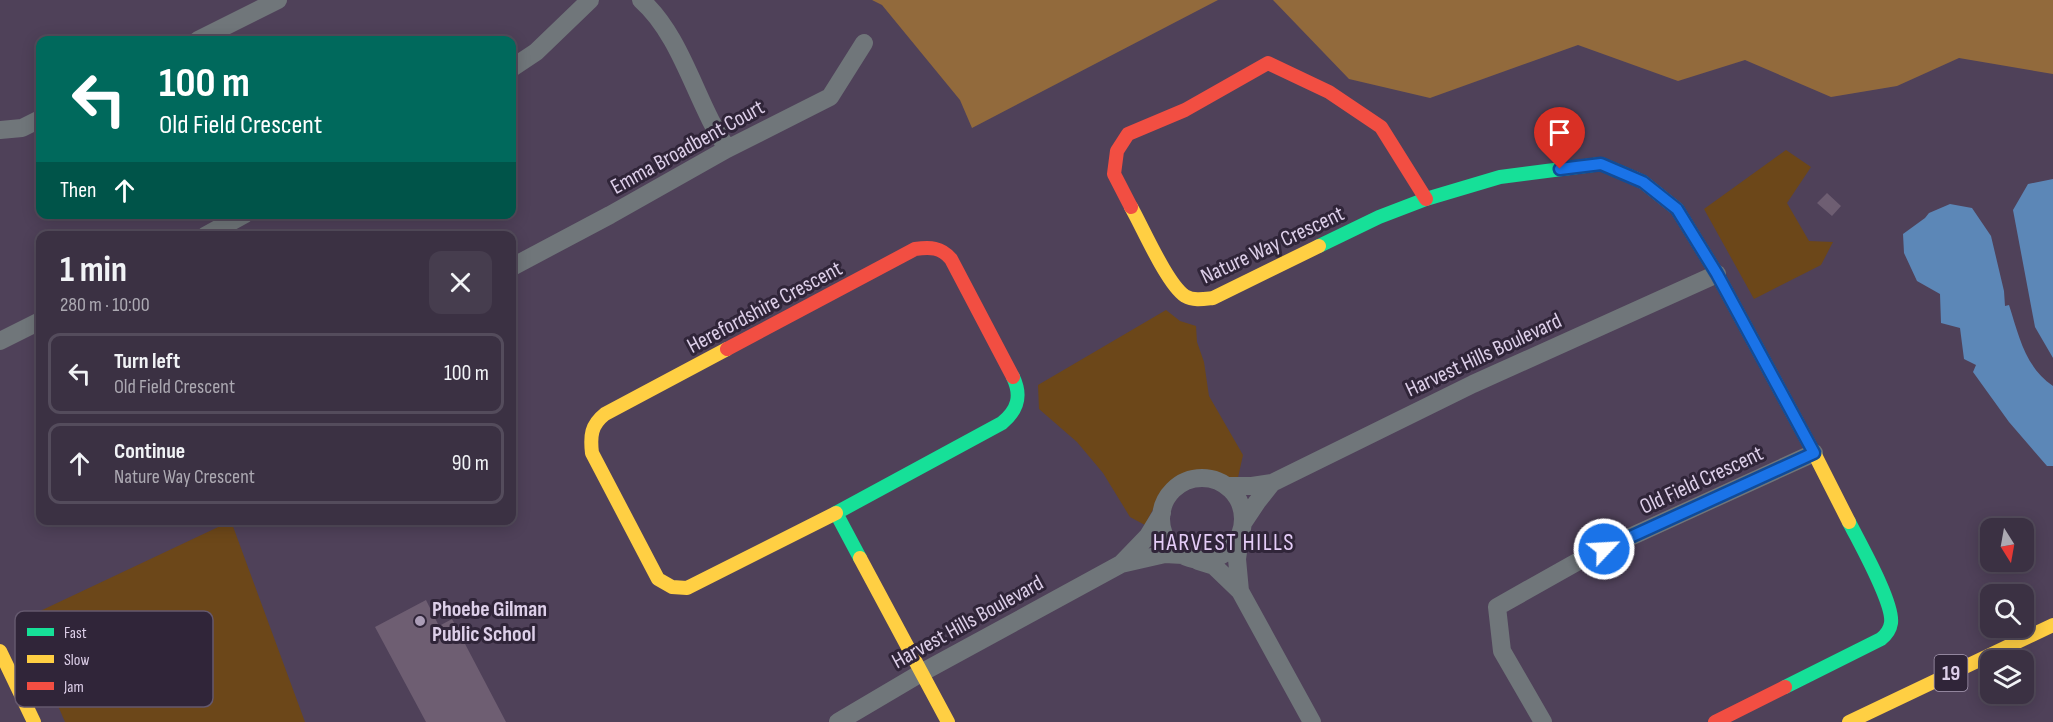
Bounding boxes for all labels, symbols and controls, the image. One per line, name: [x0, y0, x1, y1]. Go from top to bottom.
text: 100 m: [159, 58, 250, 109]
icon: left: [60, 60, 138, 138]
street label: Emma Broadbent Court: [606, 94, 770, 201]
pin: [1534, 107, 1585, 169]
text: Old Field Crescent: [159, 109, 322, 141]
icon: arrive: [1543, 116, 1576, 149]
icon: ahead: [108, 174, 141, 207]
text: Then: [60, 177, 96, 204]
street label: Nature Way Crescent: [1197, 200, 1349, 290]
text: 1 min: [60, 249, 127, 292]
button: close: [429, 251, 492, 314]
street label: Herefordshire Crescent: [683, 255, 847, 360]
text: 280 m · 10:00: [60, 293, 150, 317]
street label: Harvest Hills Boulevard: [1401, 307, 1566, 403]
text: Turn left: [114, 348, 180, 375]
icon: left: [63, 357, 96, 390]
text: 100 m: [444, 360, 489, 387]
text: Old Field Crescent: [114, 375, 235, 399]
text: Continue: [114, 438, 185, 465]
street label: Old Field Crescent: [1636, 440, 1768, 521]
icon: ahead: [63, 447, 96, 480]
text: 90 m: [452, 450, 489, 477]
text: Nature Way Crescent: [114, 465, 255, 489]
position arrow: [1572, 517, 1636, 581]
north arrow: [1980, 518, 2034, 572]
map controls: [1980, 518, 2034, 704]
district label: HARVEST HILLS: [1153, 528, 1295, 557]
street label: Harvest Hills Boulevard: [887, 570, 1048, 675]
button: search: [1980, 584, 2034, 638]
place label: Phoebe Gilman Public School: [432, 596, 547, 648]
legend: [15, 611, 213, 707]
marker: Phoebe Gilman Public School: [413, 614, 427, 628]
text: Fast: [64, 624, 87, 643]
button: layers: [1980, 650, 2034, 704]
text: Slow: [64, 651, 89, 670]
road number: 19: [1934, 655, 1968, 691]
text: Jam: [63, 678, 84, 697]

